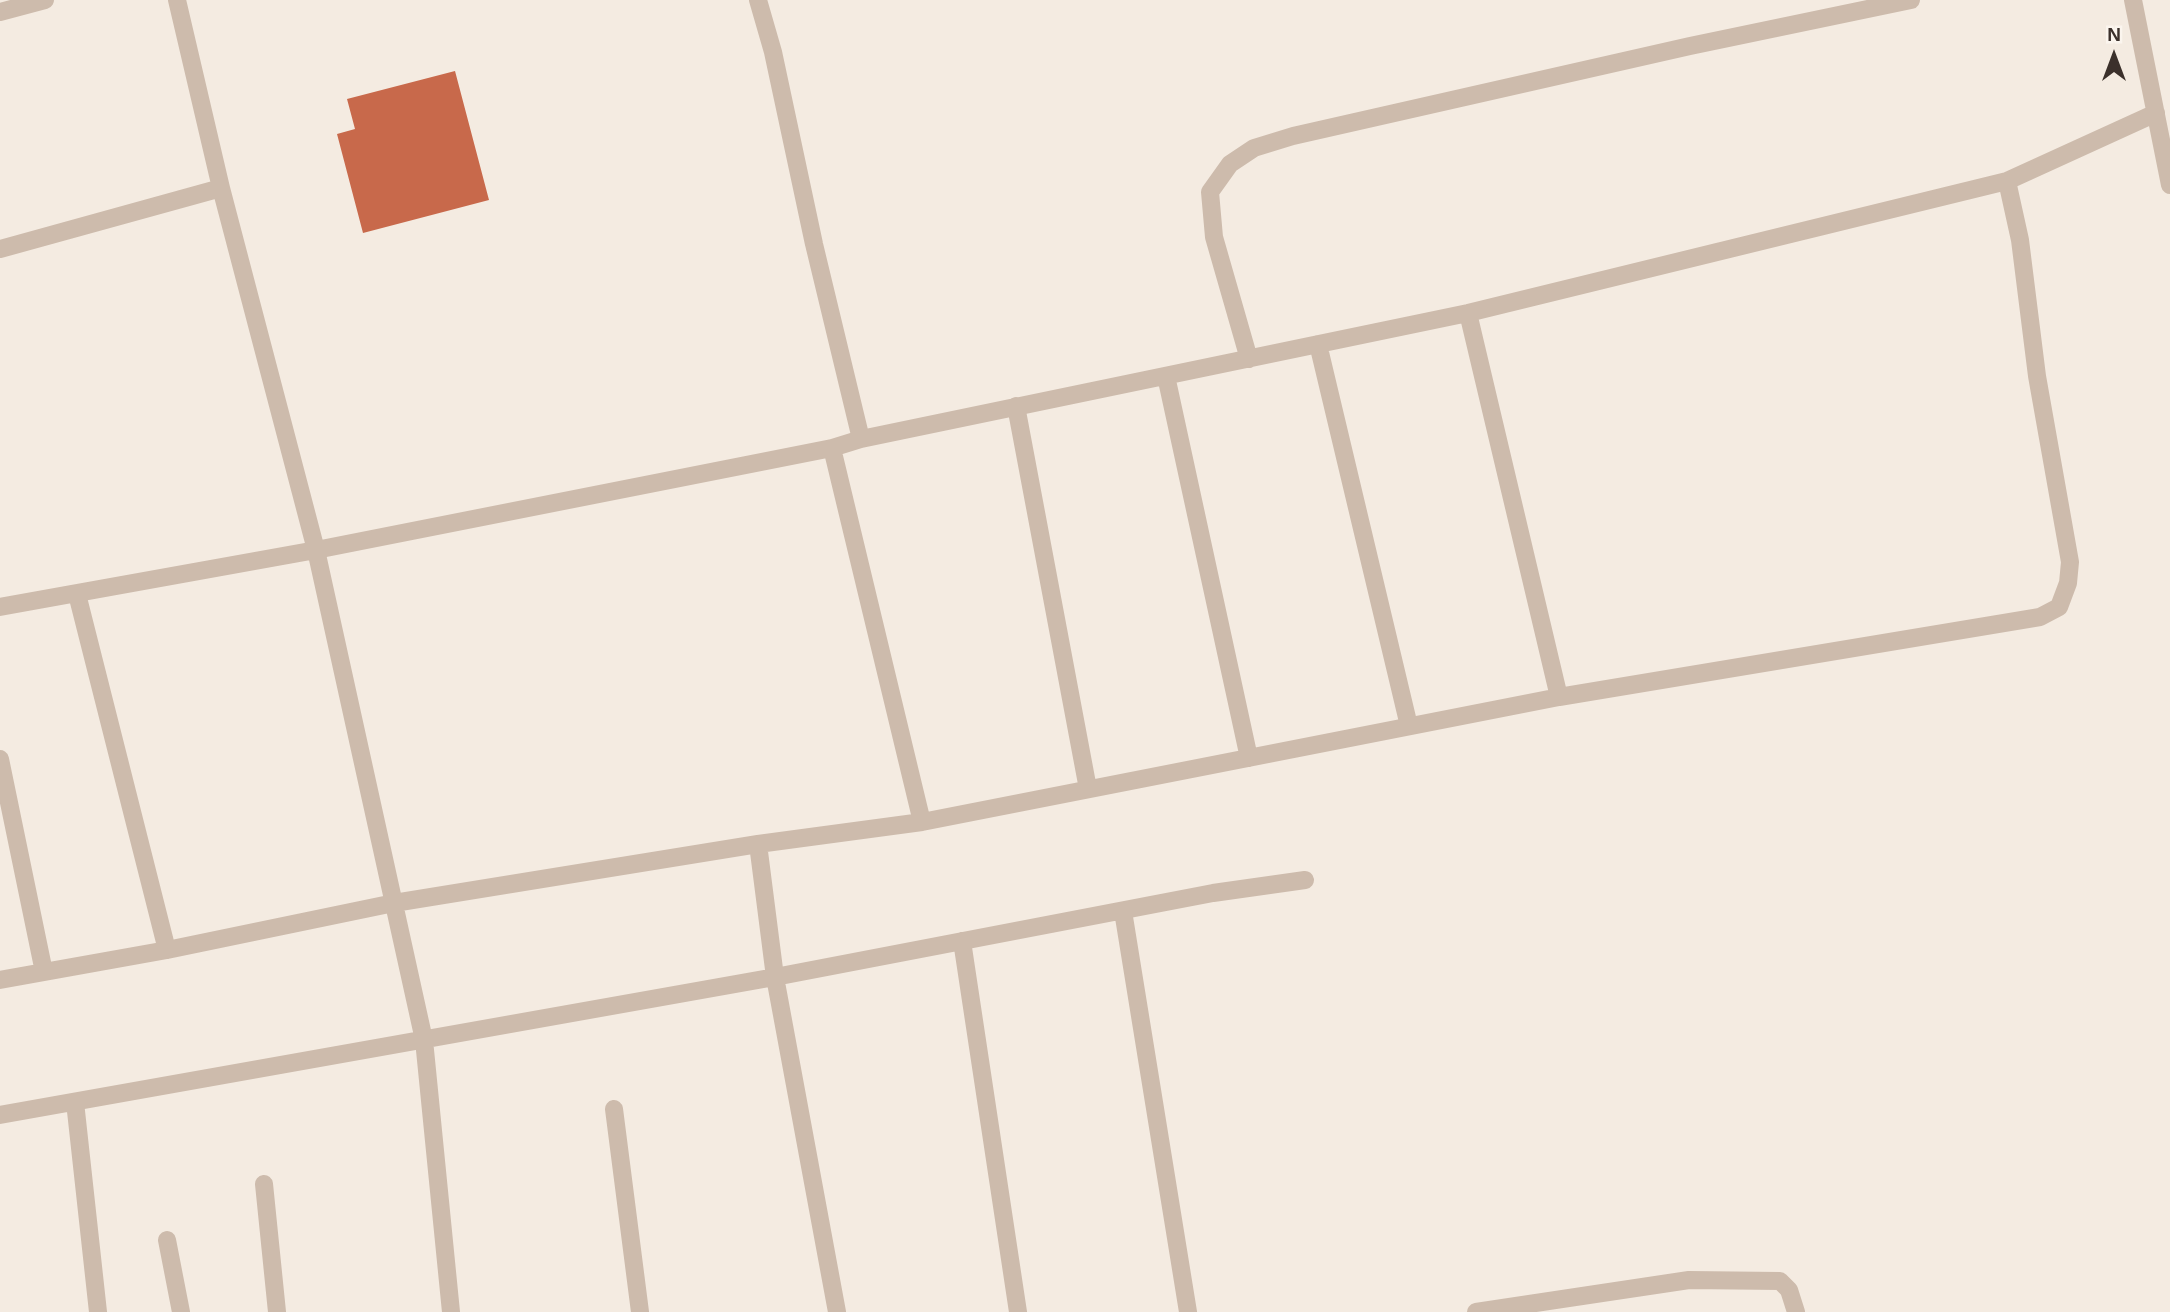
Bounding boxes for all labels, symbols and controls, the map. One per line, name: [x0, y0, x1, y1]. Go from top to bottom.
north arrow: [2079, 21, 2149, 91]
text: N: [2107, 24, 2121, 45]

